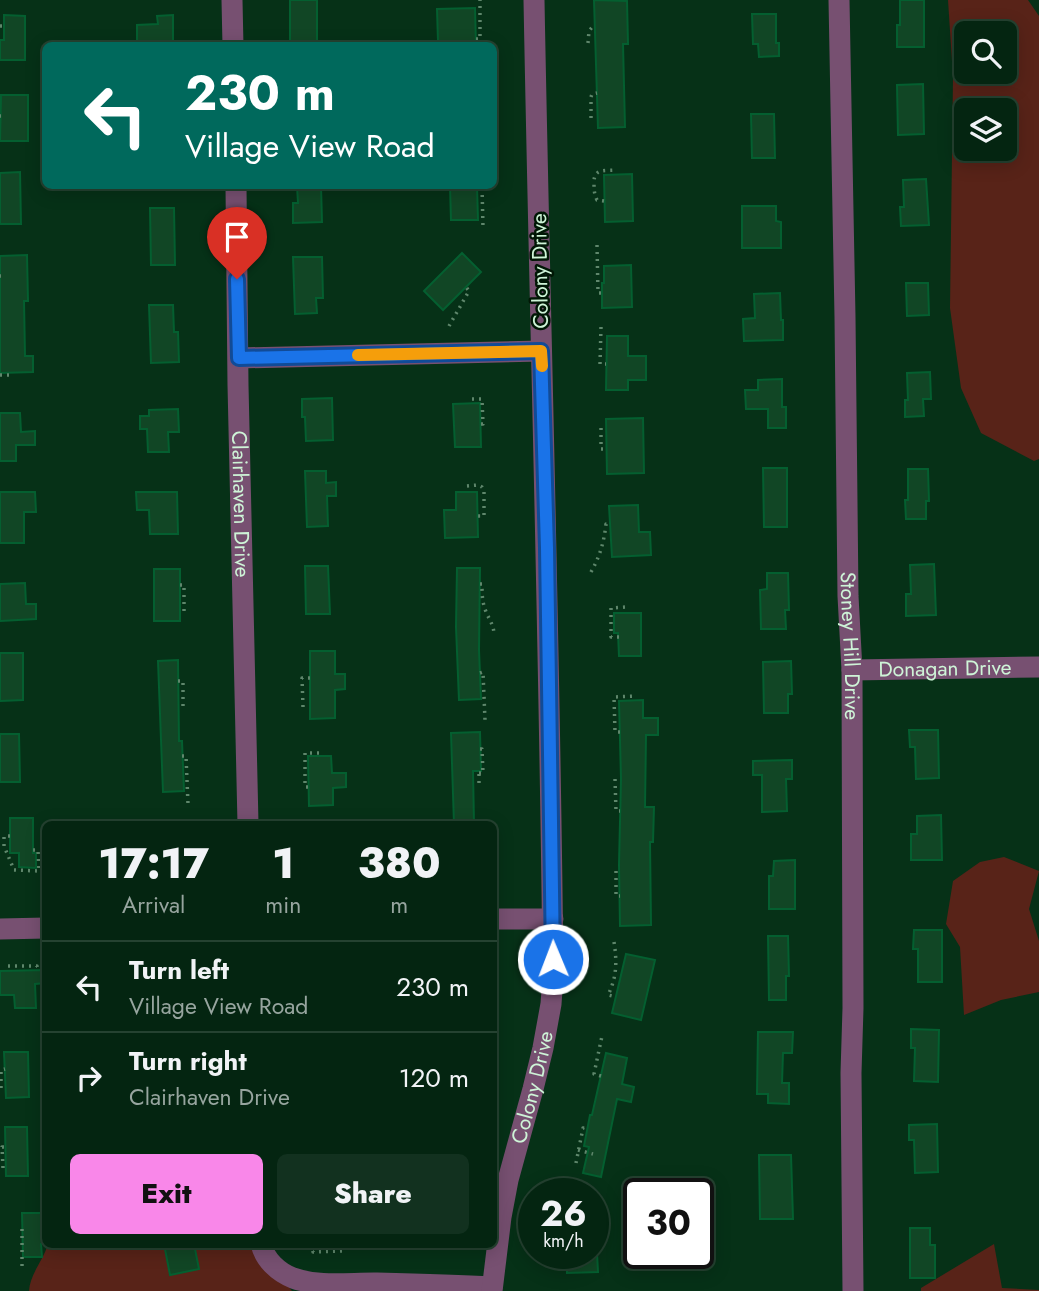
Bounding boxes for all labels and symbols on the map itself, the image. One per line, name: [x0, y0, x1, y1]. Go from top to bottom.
pin: [207, 207, 267, 279]
street label: Colony Drive: [524, 213, 556, 329]
street label: Clairhaven Drive: [224, 430, 257, 578]
street label: Stoney Hill Drive: [833, 572, 867, 720]
street label: Donagan Drive: [878, 652, 1012, 685]
position arrow: [516, 922, 590, 996]
street label: Colony Drive: [504, 1029, 561, 1147]
speed limit sign: 30: [623, 1178, 714, 1269]

